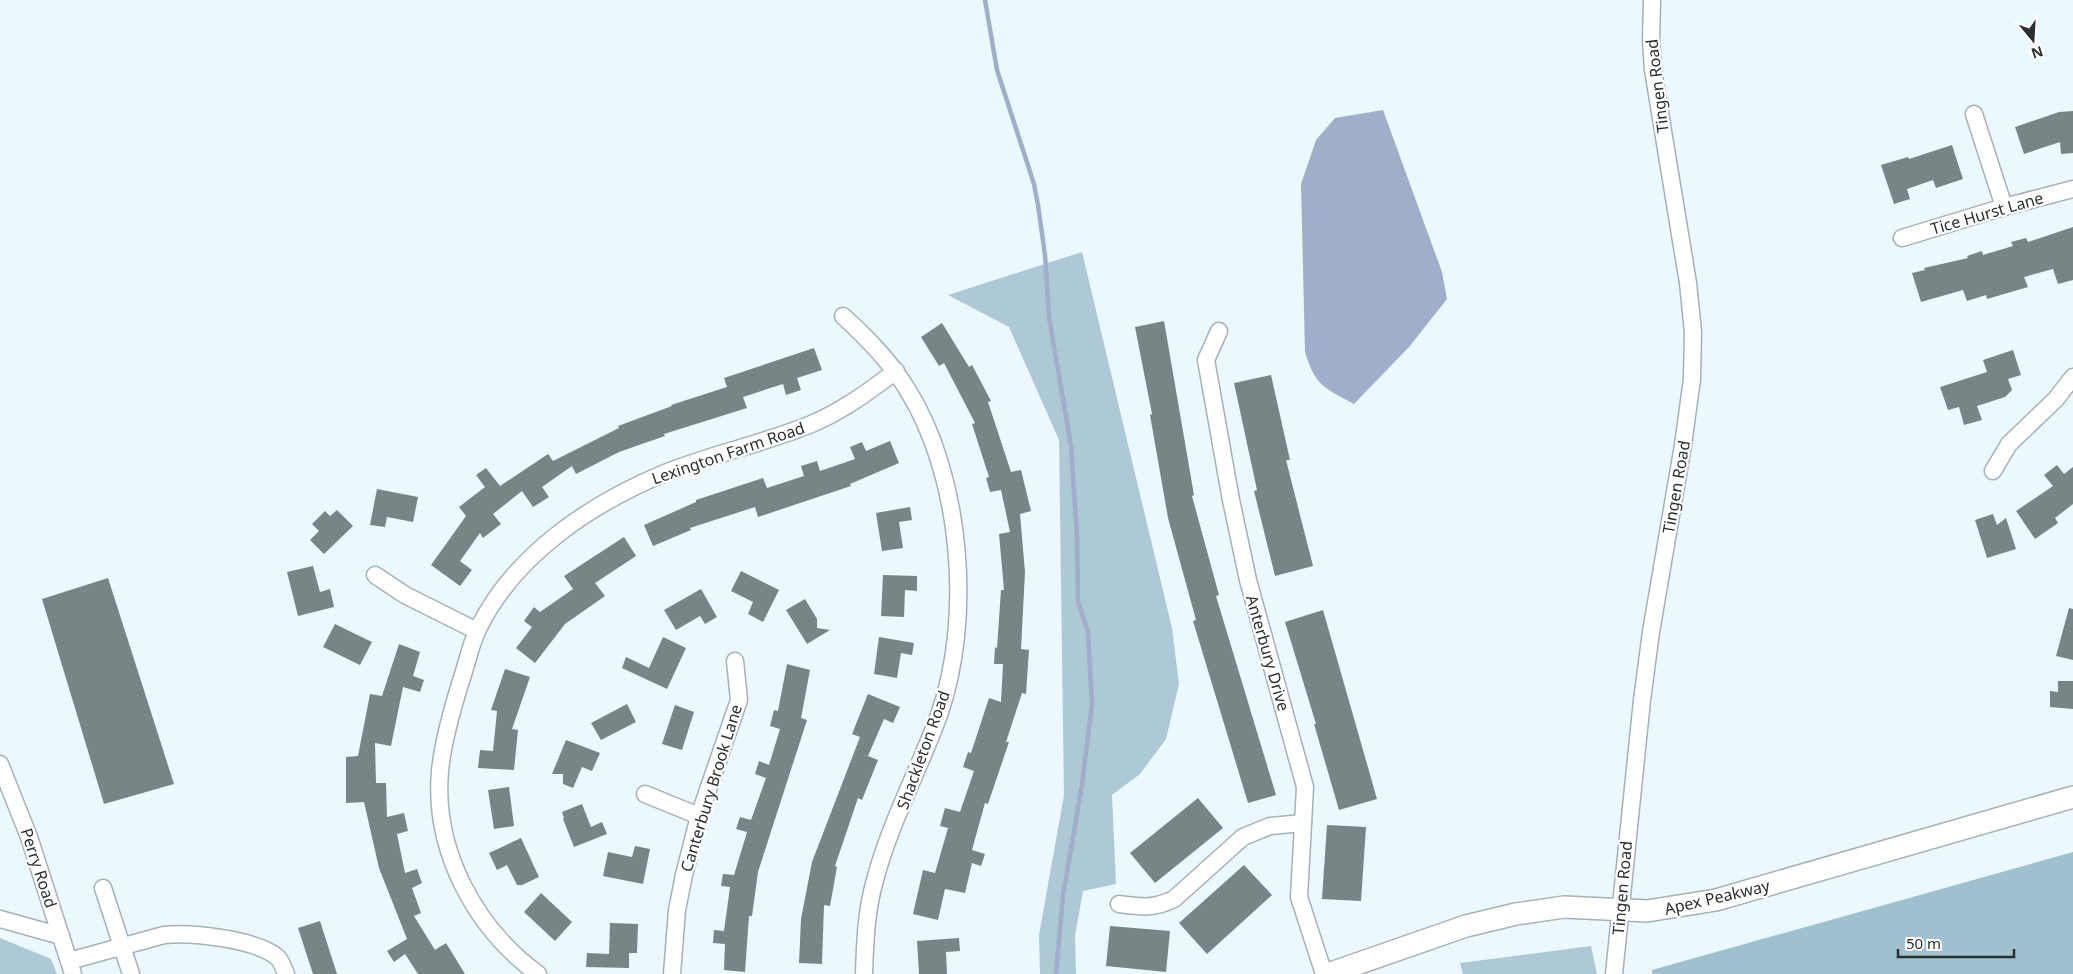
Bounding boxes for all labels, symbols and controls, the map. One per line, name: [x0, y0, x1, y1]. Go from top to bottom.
north arrow: [2008, 15, 2058, 65]
street label: Tingen Road: [1640, 38, 1674, 134]
text: N: [2029, 42, 2046, 64]
street label: Tice Hurst Lane: [1928, 186, 2046, 240]
street label: Lexington Farm Road: [649, 416, 807, 490]
street label: Tingen Road: [1657, 439, 1695, 535]
street label: Anterbury Drive: [1241, 592, 1295, 714]
street label: Shackleton Road: [891, 688, 955, 812]
street label: Canterbury Brook Lane: [675, 702, 747, 874]
street label: Perry Road: [16, 825, 62, 911]
street label: Tingen Road: [1607, 840, 1637, 936]
street label: Apex Peakway: [1662, 874, 1773, 920]
scale bar: [1898, 926, 2014, 958]
text: 50 m: [1906, 933, 1941, 953]

